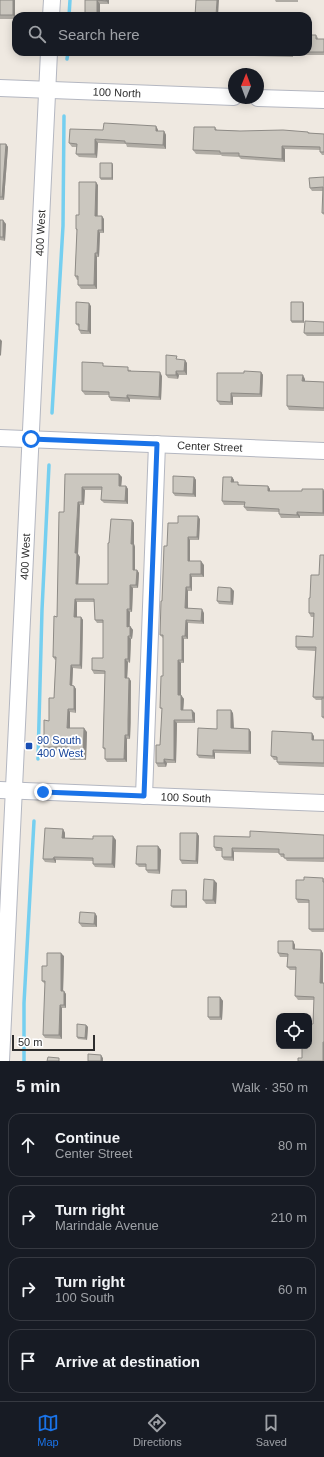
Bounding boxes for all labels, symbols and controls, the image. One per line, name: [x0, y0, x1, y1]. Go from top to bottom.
search box: [12, 12, 312, 56]
icon: search: [26, 23, 48, 45]
text: Search here: [58, 26, 140, 43]
north arrow: [228, 68, 264, 104]
street label: 100 North: [93, 86, 141, 99]
street label: 400 West: [33, 210, 47, 256]
route start: [22, 430, 40, 448]
street label: Center Street: [177, 439, 243, 454]
street label: 400 West: [18, 533, 32, 580]
place label: 90 South 400 West: [37, 734, 83, 759]
marker: 90 South 400 West: [24, 741, 34, 751]
route end: [34, 783, 52, 801]
street label: 100 South: [161, 790, 211, 804]
map controls: [276, 1013, 312, 1049]
button: locate: [276, 1013, 312, 1049]
scale bar: [12, 1033, 95, 1052]
text: 50 m: [18, 1036, 42, 1048]
text: 5 min: [16, 1077, 60, 1096]
text: Walk · 350 m: [232, 1080, 308, 1095]
text: Continue: [55, 1129, 120, 1146]
icon: ahead: [17, 1134, 39, 1156]
text: 80 m: [278, 1138, 307, 1153]
text: Center Street: [55, 1146, 132, 1161]
text: Turn right: [55, 1201, 125, 1218]
icon: right: [17, 1206, 39, 1228]
text: 210 m: [271, 1210, 307, 1225]
text: Marindale Avenue: [55, 1218, 159, 1233]
text: Turn right: [55, 1273, 125, 1290]
icon: right: [17, 1278, 39, 1300]
text: 60 m: [278, 1282, 307, 1297]
text: 100 South: [55, 1290, 114, 1305]
icon: arrive: [17, 1350, 39, 1372]
text: Arrive at destination: [55, 1353, 200, 1370]
tab: Map: [37, 1412, 59, 1448]
tab: Directions: [133, 1412, 182, 1448]
tab: Saved: [256, 1412, 287, 1448]

